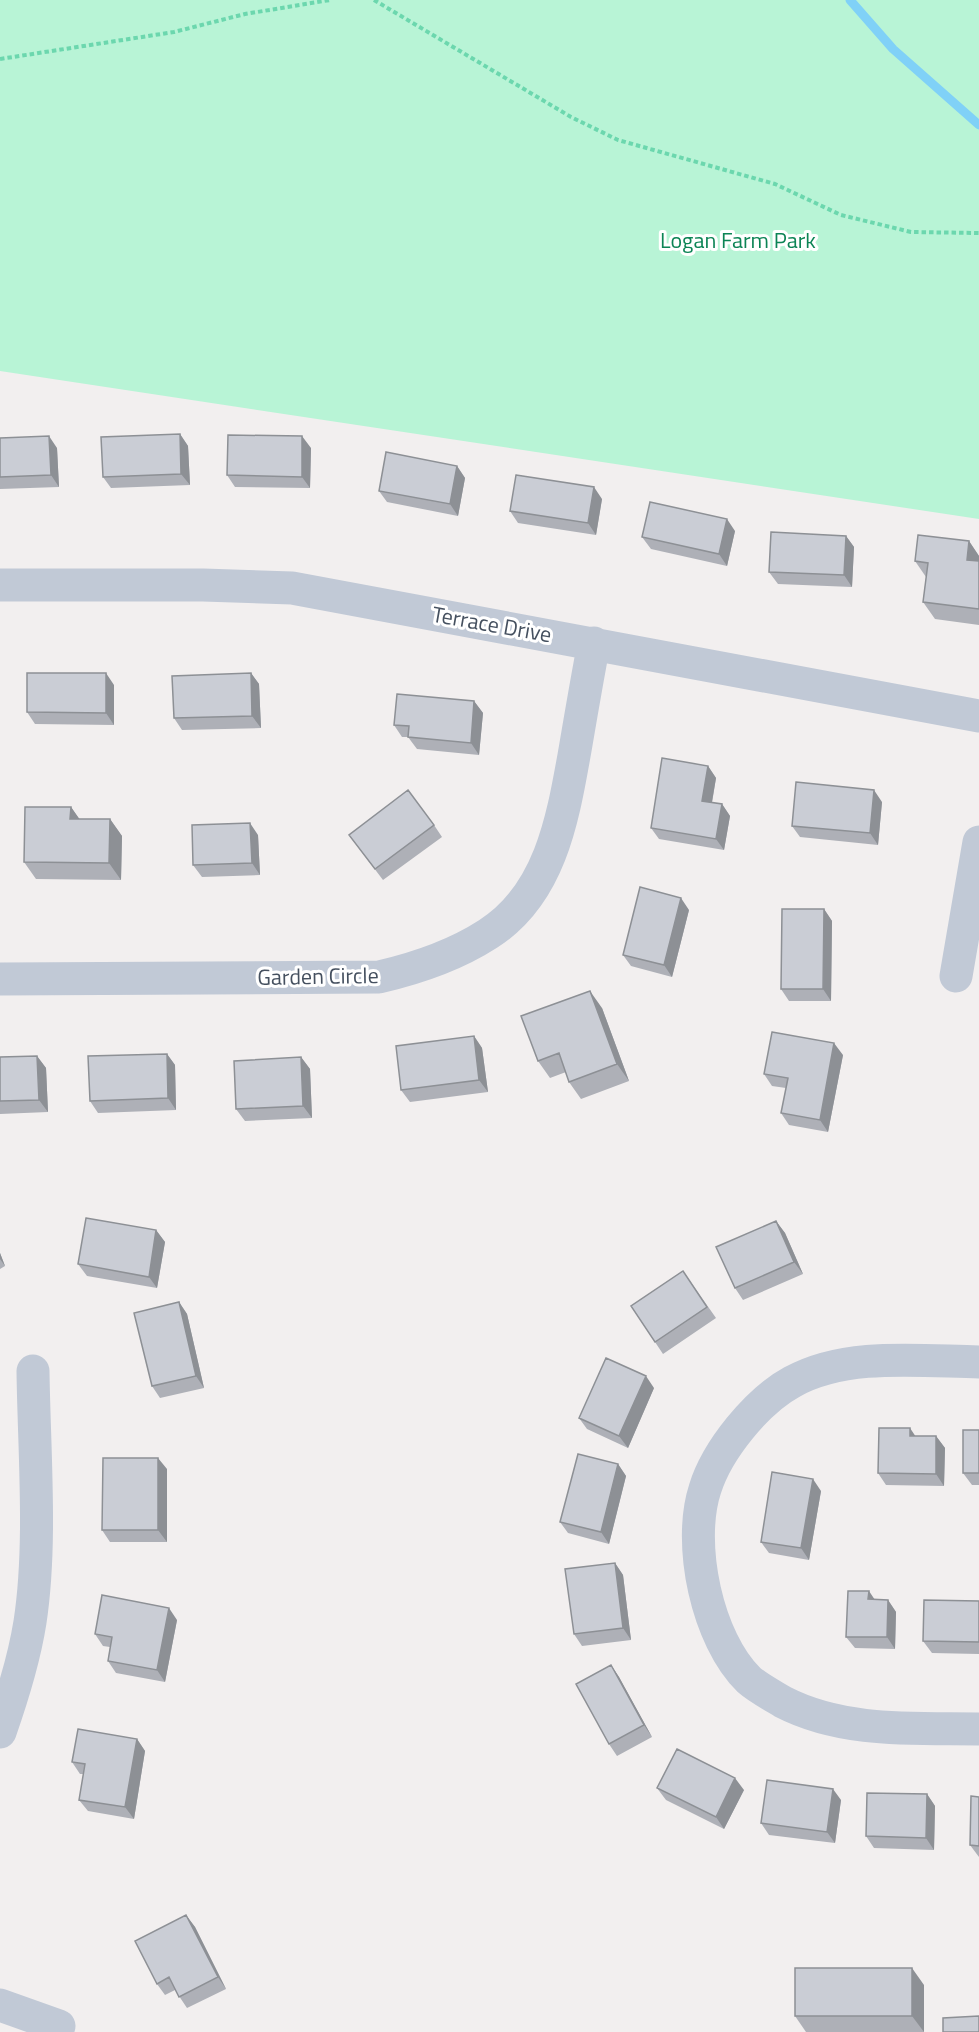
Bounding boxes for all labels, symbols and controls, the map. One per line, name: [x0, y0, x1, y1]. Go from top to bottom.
park label: Logan Farm Park: [660, 223, 816, 257]
street label: Terrace Drive: [430, 597, 554, 651]
street label: Garden Circle: [257, 958, 379, 994]

